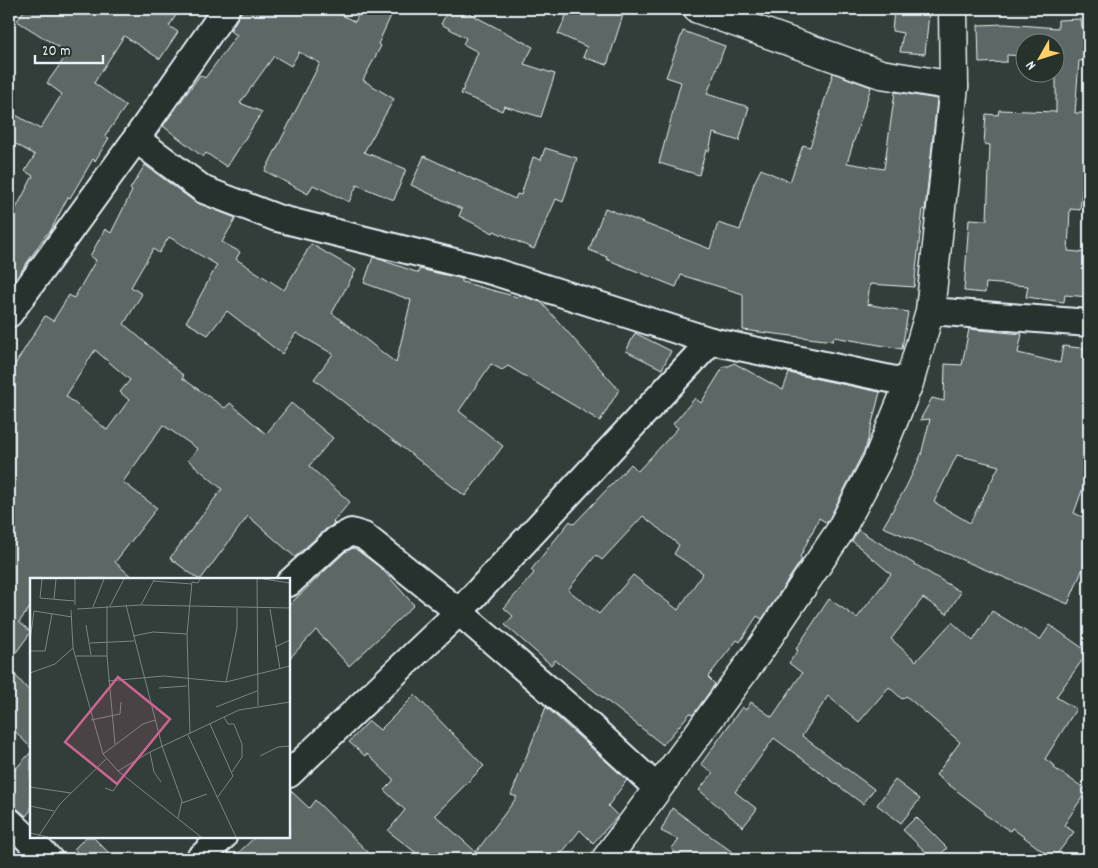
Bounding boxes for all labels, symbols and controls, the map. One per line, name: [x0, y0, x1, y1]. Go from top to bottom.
scale bar: [35, 32, 102, 64]
north arrow: [1016, 32, 1066, 82]
text: 20 m: [42, 41, 70, 63]
text: N: [1021, 56, 1041, 74]
inset map: [30, 578, 290, 838]

